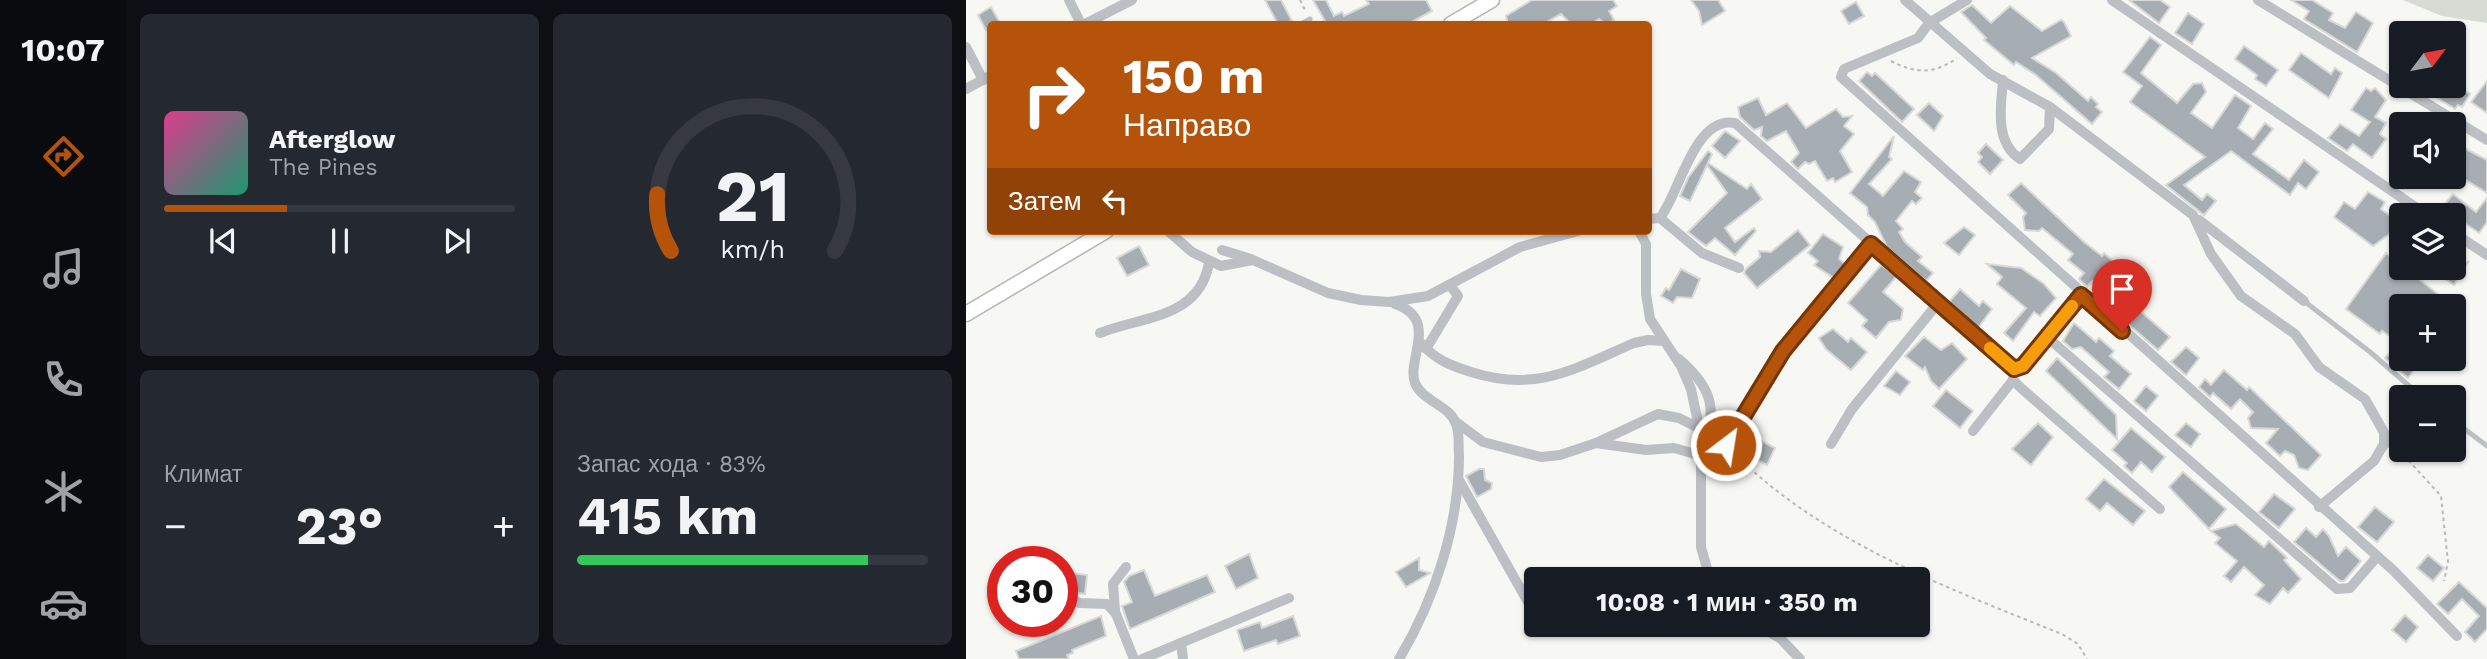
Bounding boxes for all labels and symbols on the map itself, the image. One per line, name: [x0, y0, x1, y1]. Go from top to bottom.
north arrow: [2389, 21, 2466, 98]
pin: [2092, 259, 2152, 331]
position arrow: [1689, 408, 1763, 482]
speed limit sign: 30: [987, 546, 1078, 637]

